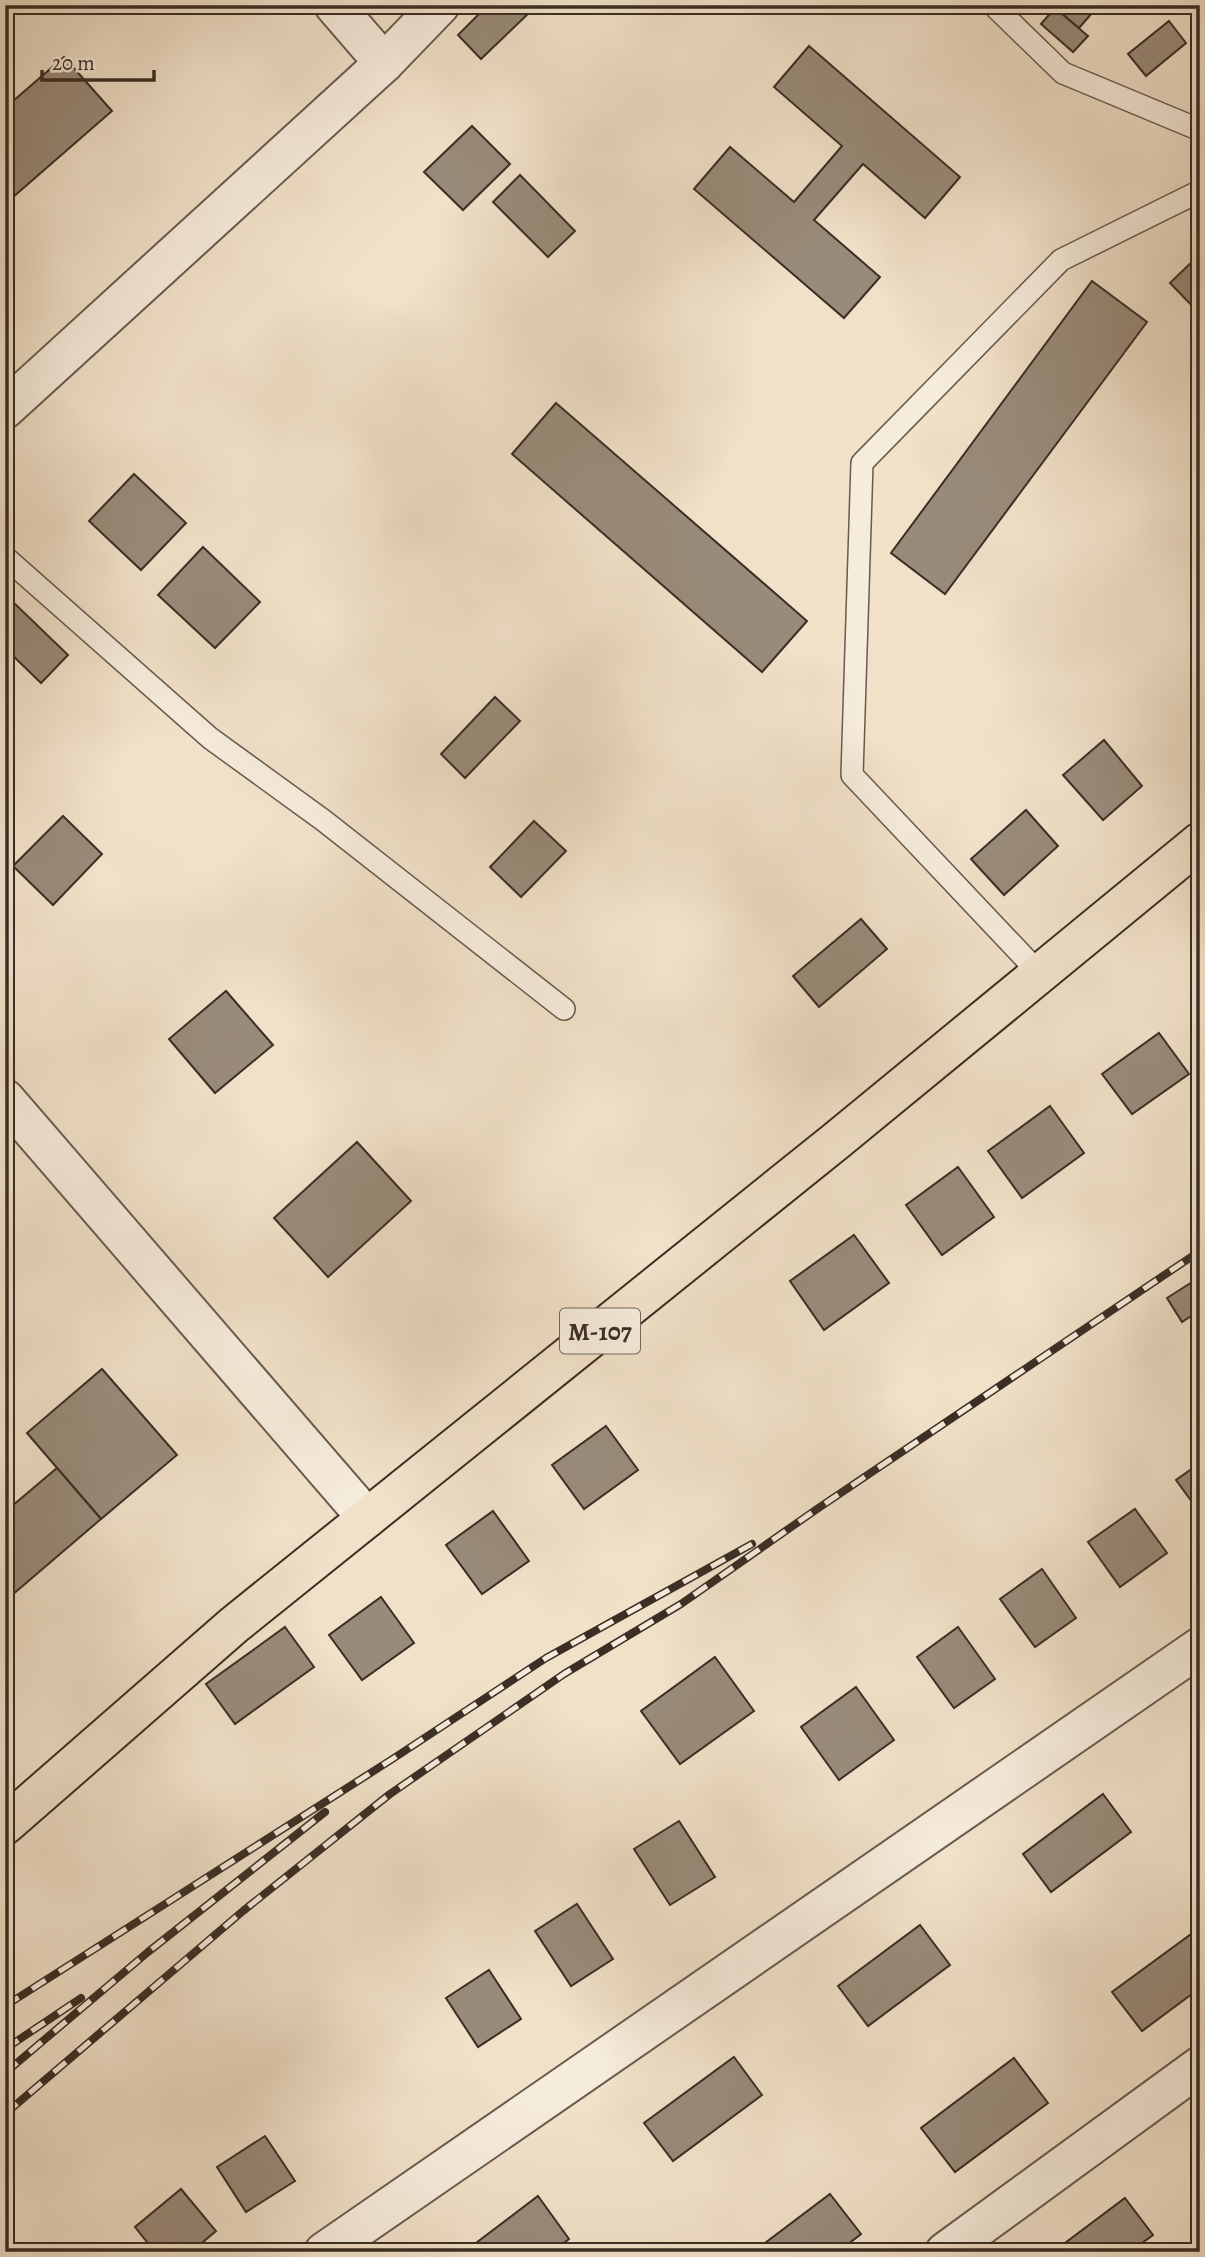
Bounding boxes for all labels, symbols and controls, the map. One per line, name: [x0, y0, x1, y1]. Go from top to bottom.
scale bar: [42, 38, 154, 82]
text: 20 m: [52, 49, 95, 77]
road number: М-107: [560, 1308, 640, 1354]

